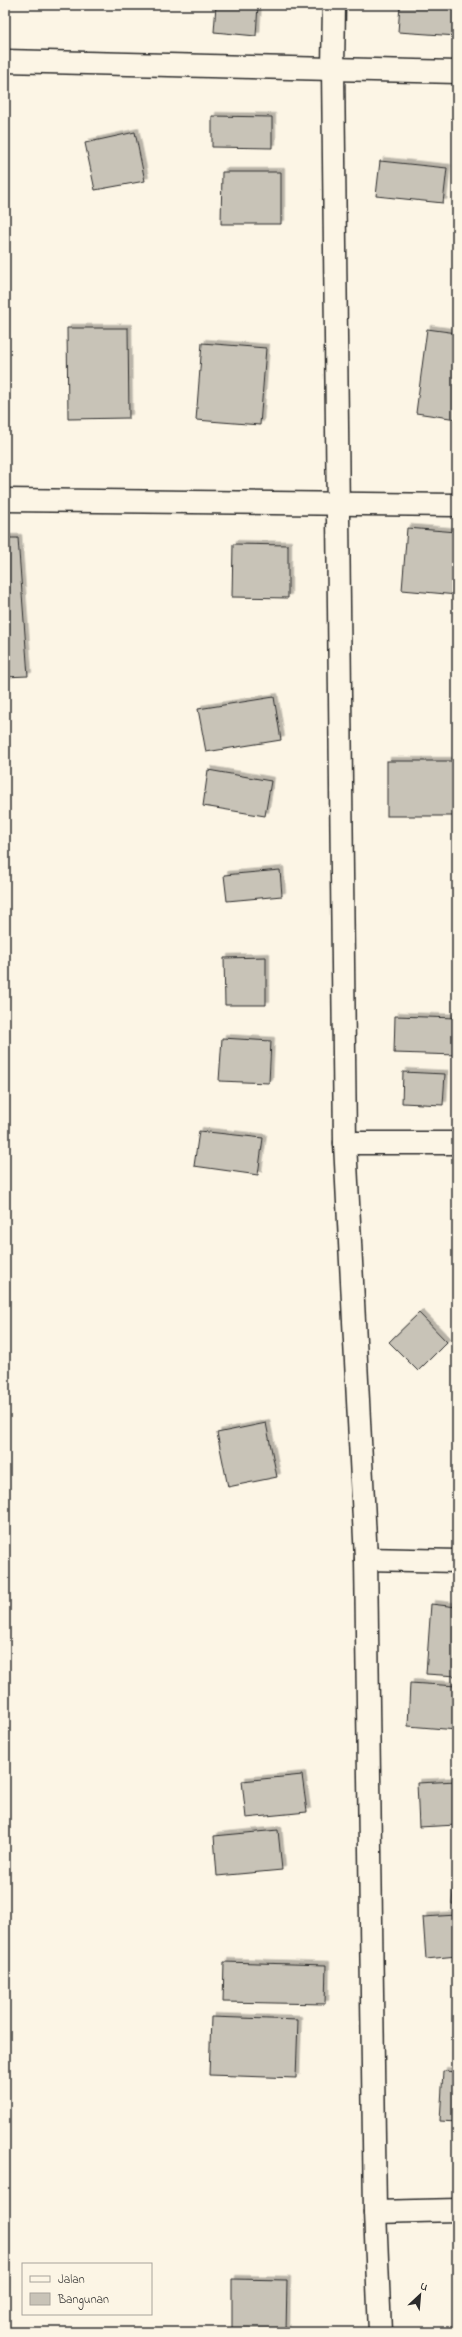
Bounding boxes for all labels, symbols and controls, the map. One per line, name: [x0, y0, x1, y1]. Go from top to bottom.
legend: [22, 2263, 152, 2315]
text: Jalan: [58, 2271, 85, 2289]
north arrow: [400, 2275, 440, 2315]
text: U: [417, 2278, 431, 2296]
text: Bangunan: [57, 2291, 109, 2310]

